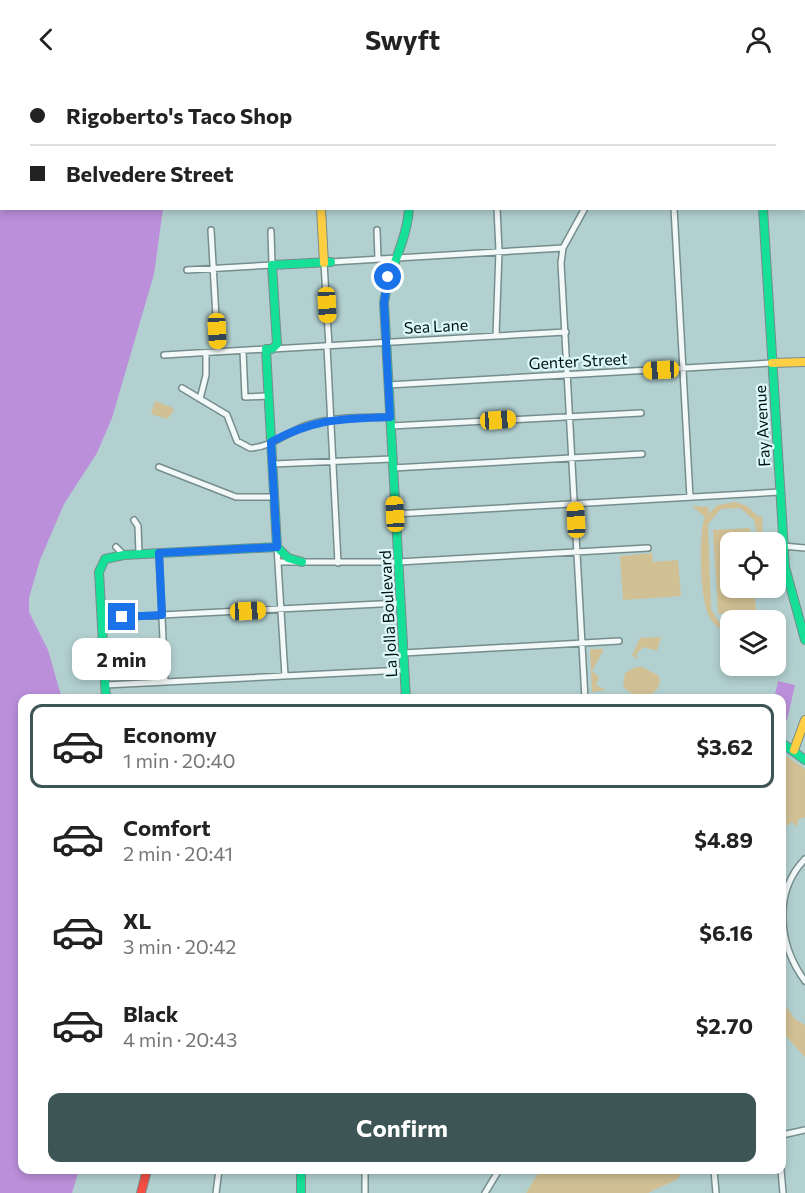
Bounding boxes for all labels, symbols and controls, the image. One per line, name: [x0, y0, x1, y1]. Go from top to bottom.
icon: back: [30, 23, 63, 56]
text: Swyft: [365, 23, 440, 56]
icon: person: [742, 23, 775, 56]
text: Rigoberto's Taco Shop: [66, 102, 292, 129]
text: Belvedere Street: [66, 160, 234, 187]
route start: [374, 263, 401, 290]
car: [317, 287, 337, 323]
car: [207, 313, 227, 349]
street label: Sea Lane: [403, 314, 469, 337]
street label: Genter Street: [528, 348, 628, 373]
car: [643, 360, 679, 380]
street label: Fay Avenue: [750, 385, 773, 467]
car: [479, 410, 517, 430]
car: [385, 496, 405, 532]
car: [566, 502, 586, 538]
map controls: [720, 532, 786, 676]
button: locate: [720, 532, 786, 598]
street label: La Jolla Boulevard: [375, 550, 400, 678]
car: [230, 601, 266, 621]
route end: [108, 603, 135, 630]
button: layers: [720, 610, 786, 676]
callout: 2 min: [72, 638, 172, 680]
text: 2 min: [97, 647, 146, 671]
icon: car: [51, 719, 105, 773]
text: Economy: [123, 721, 217, 748]
text: $3.62: [696, 733, 753, 760]
text: 1 min · 20:40: [123, 748, 236, 772]
icon: car: [51, 812, 105, 866]
text: Comfort: [123, 814, 211, 841]
text: $4.89: [694, 826, 753, 853]
text: 2 min · 20:41: [123, 841, 233, 865]
icon: car: [51, 905, 105, 959]
text: XL: [123, 907, 151, 934]
text: $6.16: [699, 919, 753, 946]
text: 3 min · 20:42: [123, 934, 236, 958]
icon: car: [51, 998, 105, 1052]
text: Black: [123, 1000, 178, 1027]
text: $2.70: [696, 1012, 753, 1039]
text: 4 min · 20:43: [123, 1027, 237, 1051]
button: Confirm: [48, 1093, 756, 1162]

